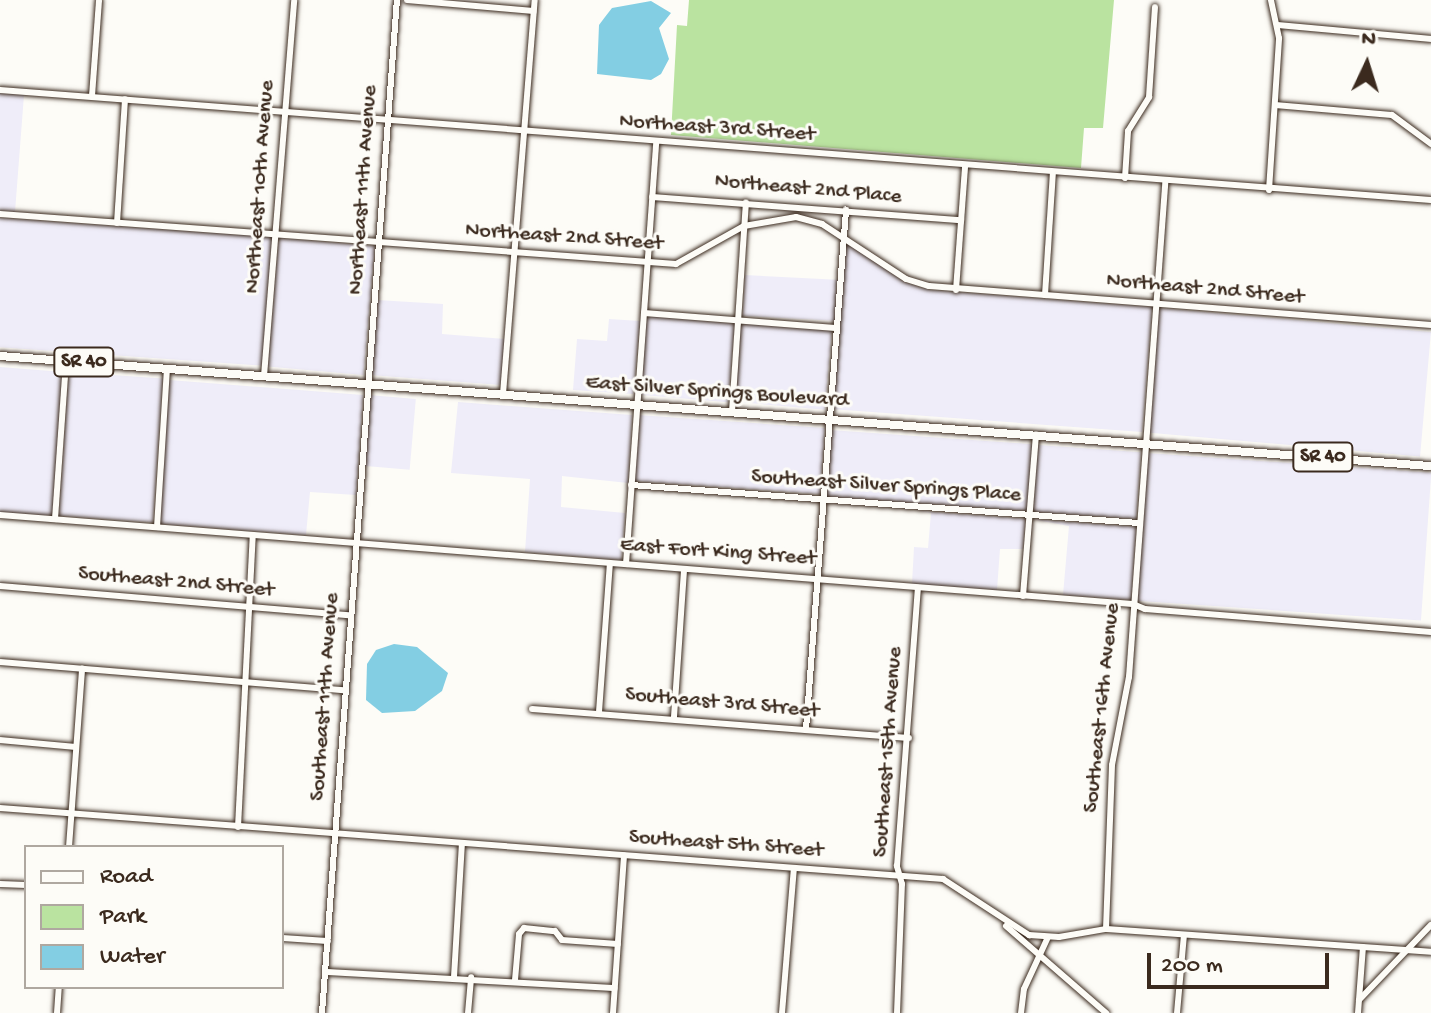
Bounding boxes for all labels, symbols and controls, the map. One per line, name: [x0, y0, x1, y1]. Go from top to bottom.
north arrow: [1327, 24, 1407, 104]
text: N: [1361, 27, 1377, 54]
street label: Northeast 10th Avenue: [240, 79, 282, 295]
street label: Northeast 11th Avenue: [344, 84, 384, 296]
street label: Northeast 3rd Street: [618, 109, 816, 149]
street label: Northeast 2nd Place: [713, 169, 903, 211]
street label: Northeast 2nd Street: [464, 218, 664, 258]
street label: Northeast 2nd Street: [1105, 268, 1305, 312]
road number: SR 40: [52, 346, 116, 378]
street label: East Silver Springs Boulevard: [585, 371, 849, 415]
road number: SR 40: [1291, 441, 1355, 473]
street label: Southeast Silver Springs Place: [750, 464, 1022, 510]
street label: East Fort King Street: [619, 533, 817, 573]
street label: Southeast 2nd Street: [77, 561, 275, 605]
street label: Southeast 11th Avenue: [306, 592, 346, 802]
street label: Southeast 16th Avenue: [1079, 602, 1127, 814]
street label: Southeast 15th Avenue: [868, 646, 910, 858]
street label: Southeast 3rd Street: [624, 682, 820, 726]
street label: Southeast 5th Street: [628, 825, 824, 865]
legend: [24, 845, 284, 989]
text: Road: [100, 863, 152, 892]
text: Park: [100, 903, 146, 932]
scale bar: [1151, 937, 1333, 987]
text: Water: [100, 943, 164, 972]
text: 200 m: [1161, 952, 1223, 981]

